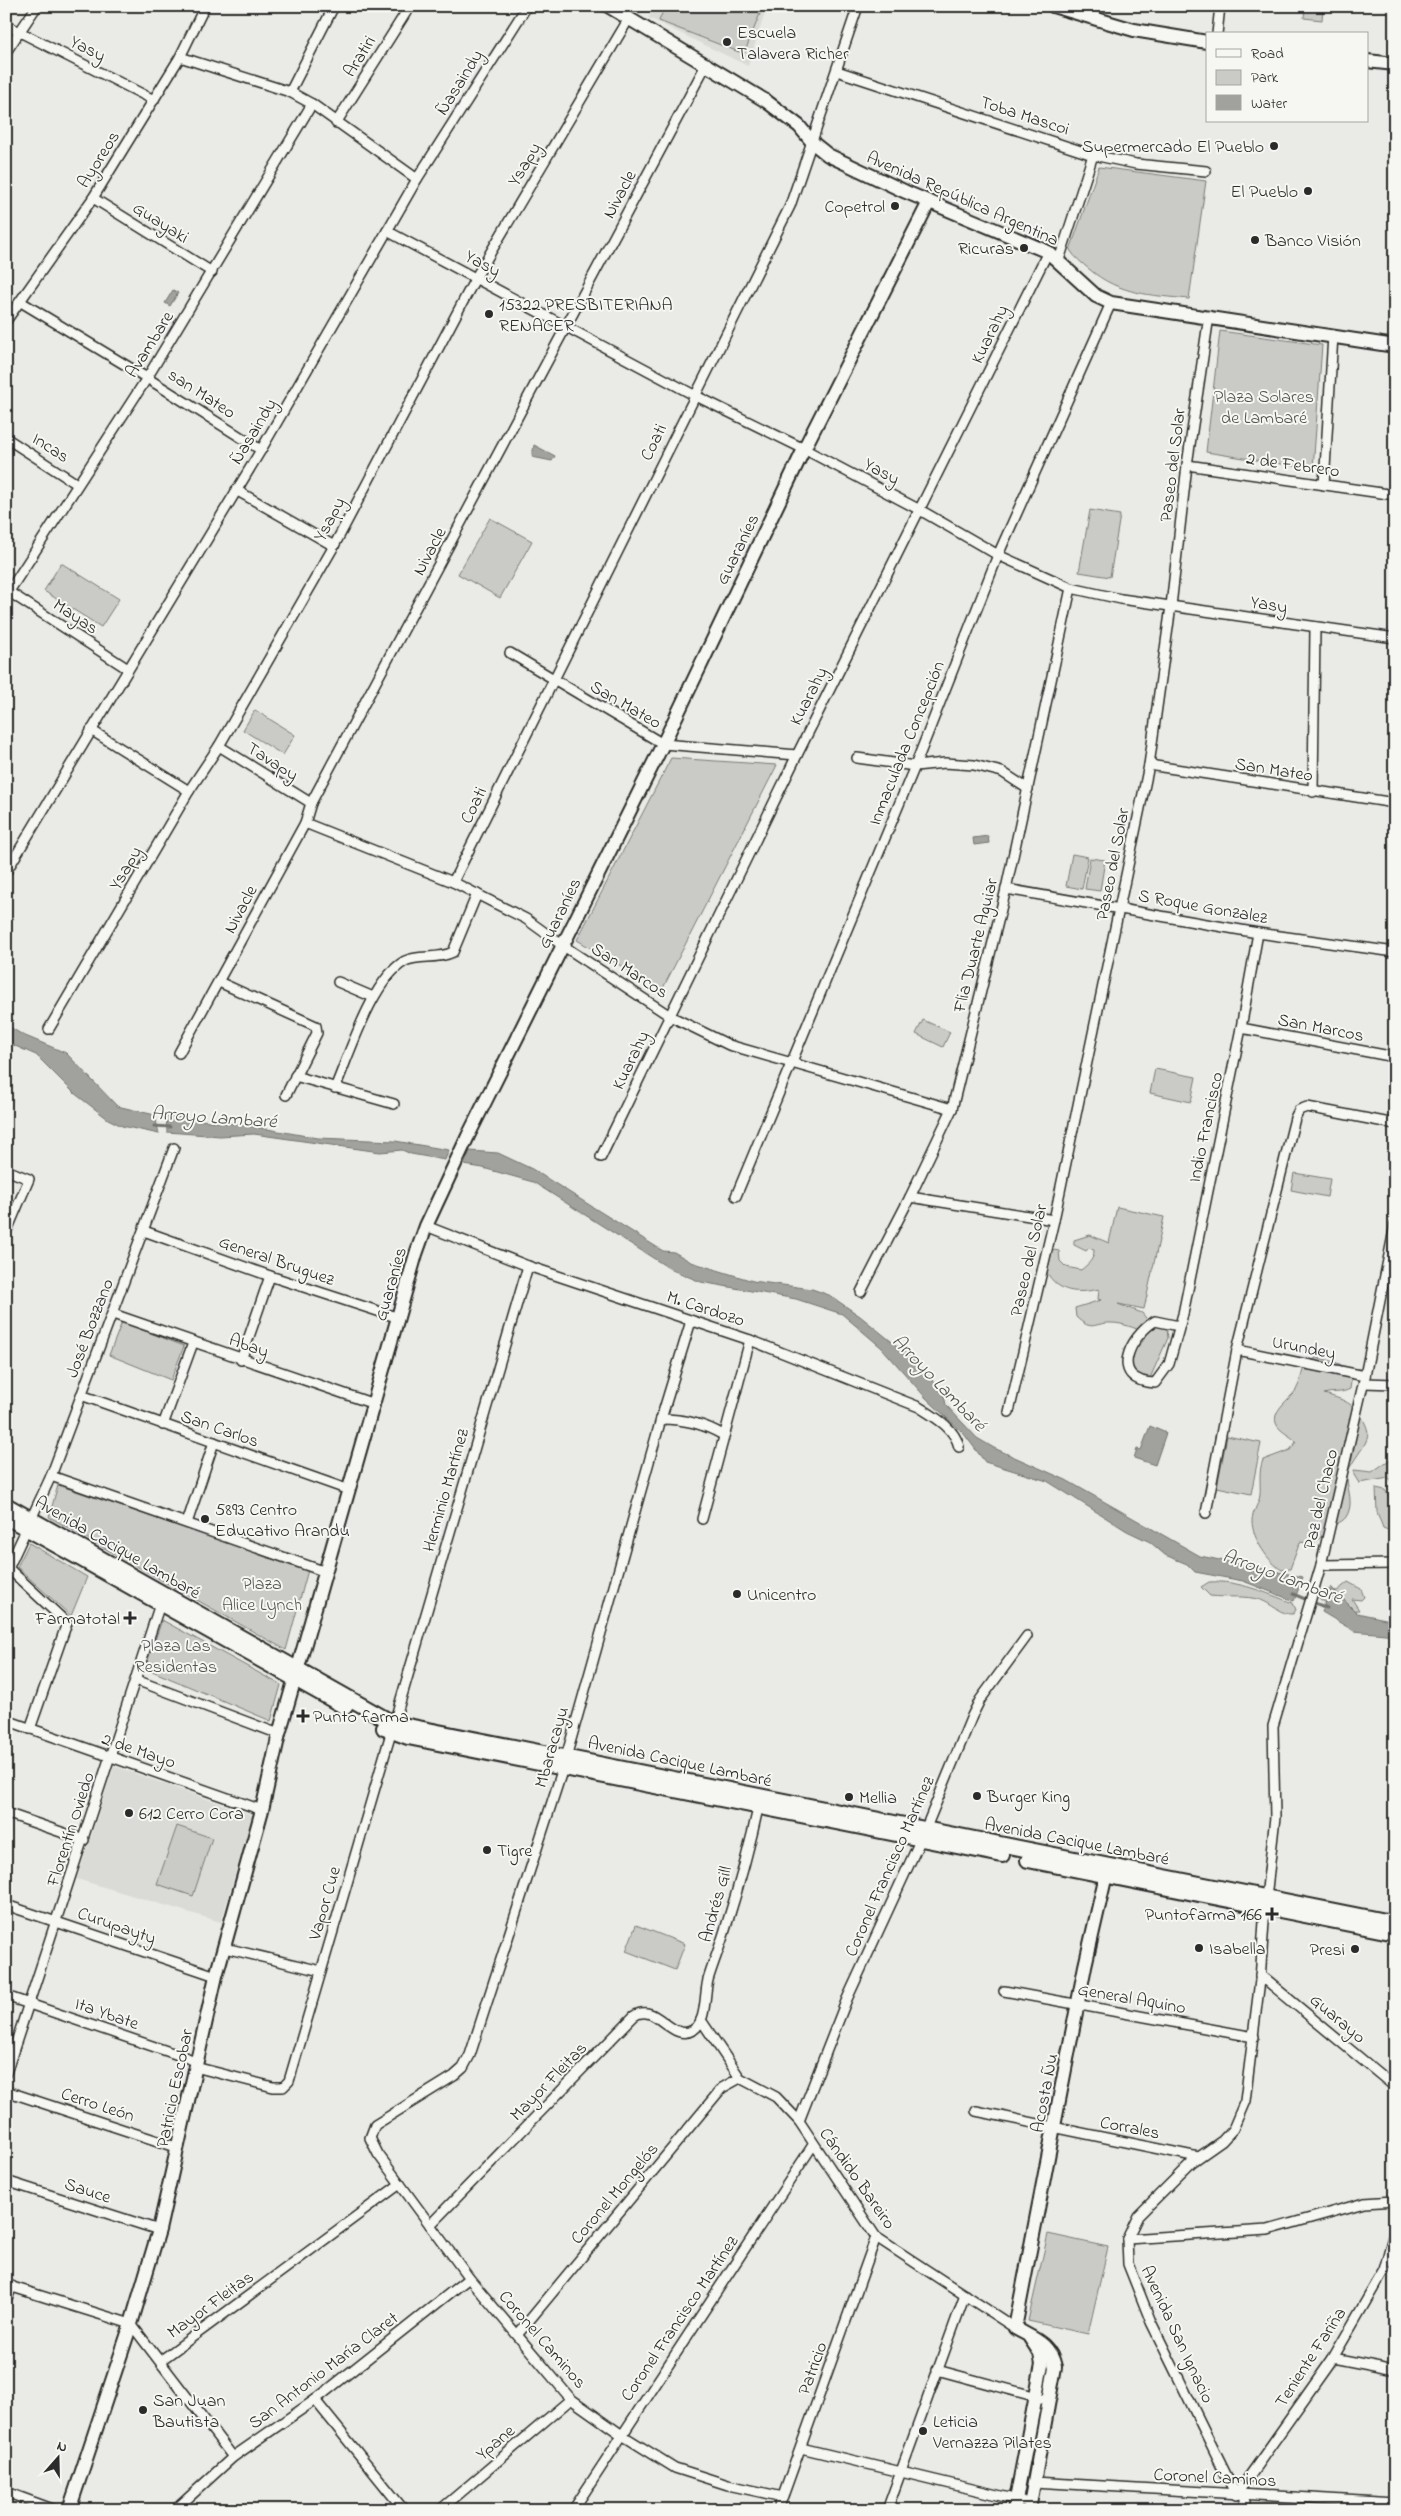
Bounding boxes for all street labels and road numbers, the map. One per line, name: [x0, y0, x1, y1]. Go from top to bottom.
street label: Yasy: [65, 30, 110, 70]
street label: Aratiri: [338, 31, 384, 83]
street label: Ñasaindy: [430, 45, 491, 121]
street label: Toba Mascoi: [976, 90, 1072, 144]
street label: Ayoreos: [72, 126, 127, 194]
street label: Ysapy: [502, 138, 549, 192]
street label: Avenida República Argentina: [861, 146, 1063, 255]
street label: Nivacle: [597, 165, 645, 224]
street label: Guayaki: [127, 196, 193, 251]
street label: Yasy: [460, 245, 505, 285]
street label: Kuarahy: [965, 301, 1016, 369]
street label: Avambare: [120, 306, 182, 384]
street label: san Mateo: [162, 363, 240, 426]
street label: Ñasaindy: [225, 394, 285, 470]
street label: Paseo del Solar: [1154, 406, 1194, 524]
street label: Coati: [635, 420, 675, 466]
street label: Incas: [26, 427, 74, 470]
street label: 2 de Febrero: [1244, 447, 1341, 485]
street label: Yasy: [859, 453, 904, 493]
street label: Ysapy: [308, 493, 353, 547]
street label: Guaraníes: [710, 510, 767, 590]
street label: Nivacle: [407, 522, 455, 581]
street label: Yasy: [1248, 590, 1289, 622]
street label: Mayas: [47, 593, 103, 642]
street label: Inmaculada Concepción: [863, 657, 953, 830]
street label: Kuarahy: [784, 663, 836, 731]
street label: San Mateo: [584, 675, 666, 737]
street label: Tavapy: [241, 737, 303, 789]
street label: San Mateo: [1233, 752, 1315, 790]
street label: Coati: [455, 783, 495, 829]
street label: Paseo del Solar: [1090, 805, 1138, 923]
street label: Ysapy: [104, 842, 150, 896]
street label: Guaraníes: [532, 874, 589, 954]
street label: Flia Duarte Aguiar: [947, 875, 1007, 1017]
street label: Nivacle: [218, 880, 266, 939]
street label: S Roque Gonzalez: [1136, 884, 1270, 932]
street label: San Marcos: [585, 937, 673, 1006]
street label: San Marcos: [1275, 1008, 1366, 1050]
street label: Kuarahy: [606, 1027, 657, 1095]
street label: Indio Francisco: [1183, 1070, 1231, 1185]
street label: Paseo del Solar: [1004, 1201, 1056, 1319]
street label: General Bruguez: [215, 1230, 338, 1295]
street label: Guaraníes: [369, 1244, 415, 1325]
street label: José Bozzano: [60, 1275, 122, 1382]
street label: M. Cardozo: [663, 1285, 748, 1335]
street label: Abay: [225, 1328, 272, 1366]
street label: Urundey: [1270, 1330, 1338, 1368]
street label: San Carlos: [177, 1404, 262, 1455]
street label: Herminio Martínez: [417, 1425, 477, 1555]
street label: Paz del Chaco: [1298, 1447, 1346, 1552]
street label: Avenida Cacique Lambaré: [29, 1491, 205, 1607]
street label: Mbaracayu: [529, 1704, 577, 1791]
street label: 2 de Mayo: [98, 1727, 179, 1777]
street label: Avenida Cacique Lambaré: [585, 1731, 775, 1795]
street label: Florentín Oviedo: [41, 1769, 103, 1891]
street label: Coronel Francisco Martínez: [839, 1772, 943, 1961]
street label: Avenida Cacique Lambaré: [982, 1812, 1172, 1874]
street label: Vapor Cue: [303, 1863, 349, 1944]
street label: Andrés Gill: [694, 1863, 740, 1946]
street label: Curupayty: [74, 1901, 159, 1952]
street label: General Aquino: [1076, 1978, 1188, 2022]
street label: Guarayo: [1303, 1988, 1371, 2051]
street label: Ita Ybate: [71, 1992, 143, 2038]
street label: Patricio Escobar: [151, 2026, 201, 2150]
street label: Mayor Fleitas: [505, 2037, 594, 2128]
street label: Acosta Ñu: [1026, 2052, 1066, 2135]
street label: Cerro León: [57, 2082, 138, 2130]
street label: Corrales: [1098, 2110, 1162, 2147]
street label: Cándido Bareiro: [812, 2123, 901, 2235]
street label: Coronel Mongelós: [565, 2138, 667, 2251]
street label: Sauce: [61, 2172, 115, 2212]
street label: Coronel Francisco Martínez: [615, 2231, 746, 2407]
street label: Avenida San Ignacio: [1132, 2262, 1220, 2408]
street label: Mayor Fleitas: [162, 2265, 260, 2346]
street label: Coronel Caminos: [491, 2285, 592, 2395]
street label: Teniente Fariña: [1270, 2303, 1354, 2413]
street label: San Antonio María Claret: [244, 2306, 405, 2437]
street label: Patricio: [792, 2339, 835, 2399]
street label: Ypane: [471, 2419, 522, 2468]
street label: Coronel Caminos: [1153, 2463, 1277, 2495]

